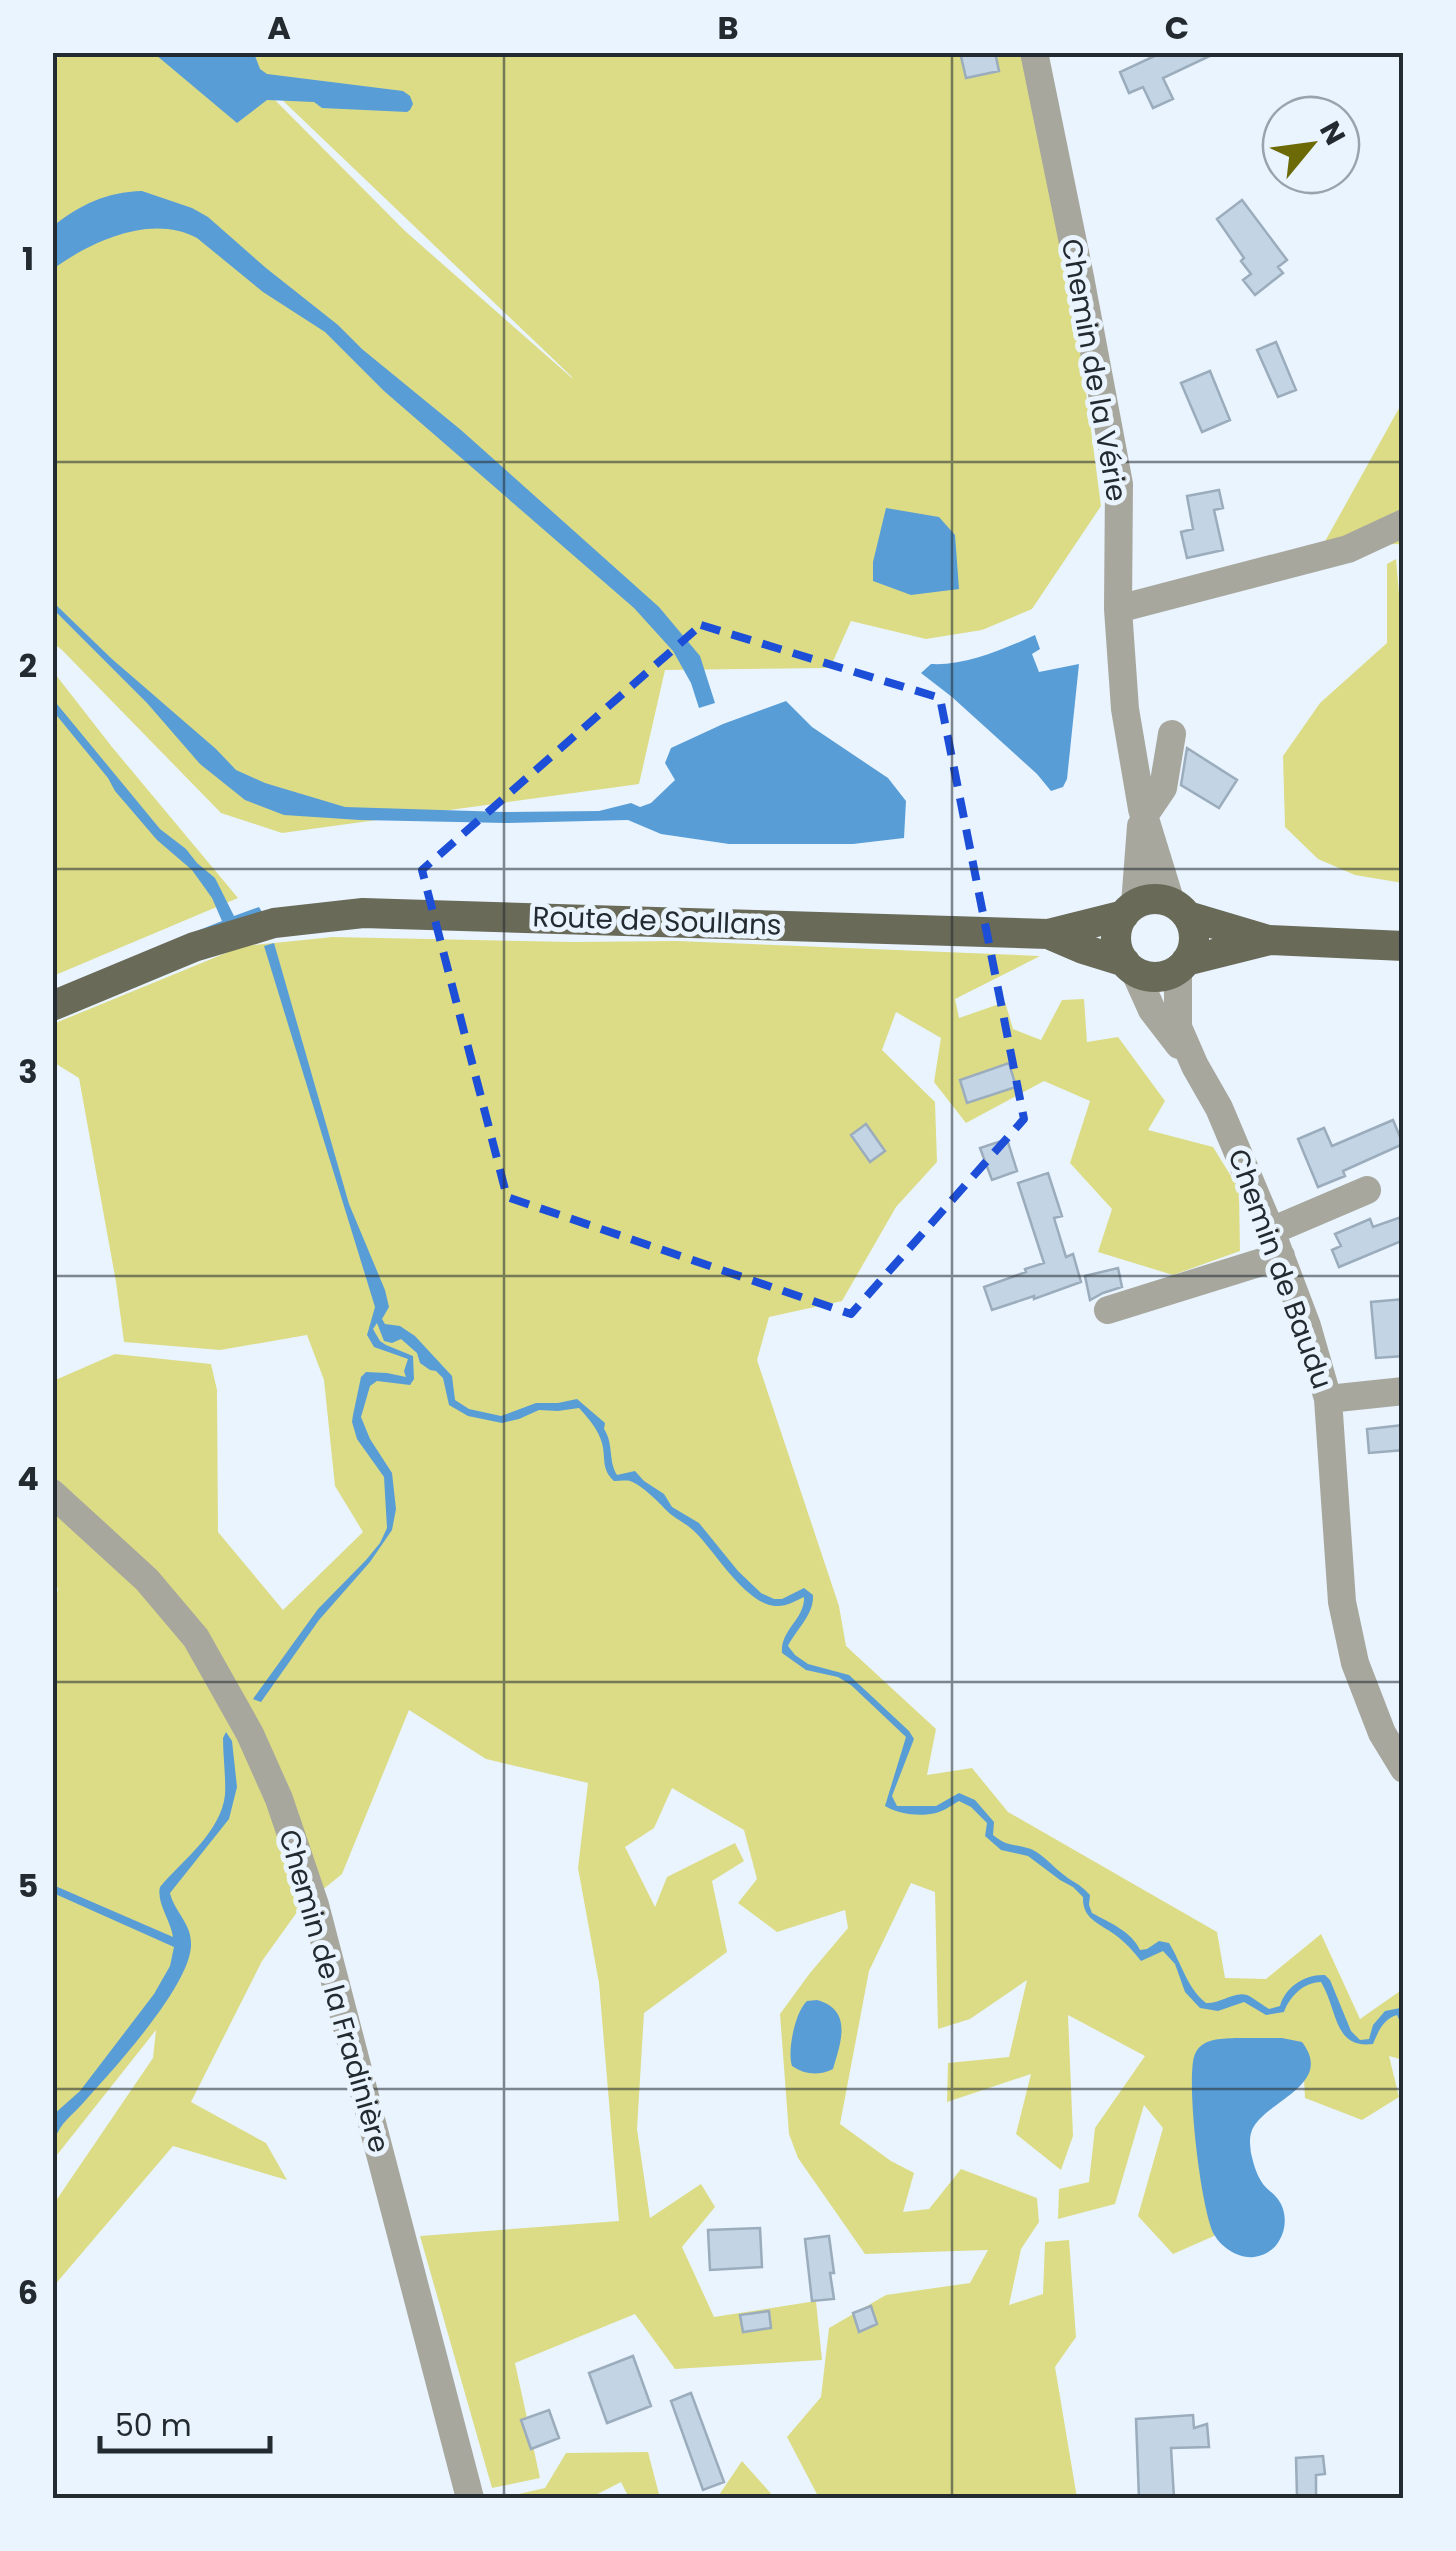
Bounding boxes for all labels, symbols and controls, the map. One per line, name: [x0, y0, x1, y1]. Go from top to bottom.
text: A: [267, 5, 291, 50]
text: B: [717, 5, 739, 50]
text: C: [1165, 5, 1189, 50]
north arrow: [1261, 95, 1361, 195]
text: N: [1310, 114, 1355, 152]
text: 1: [22, 236, 34, 281]
street label: Chemin de la Vérie: [1052, 236, 1136, 504]
text: 2: [19, 643, 37, 688]
street label: Route de Soullans: [532, 897, 782, 945]
text: 3: [18, 1049, 38, 1094]
street label: Chemin de Baudu: [1218, 1144, 1342, 1394]
text: 4: [17, 1456, 39, 1501]
street label: Chemin de la Fradinière: [269, 1825, 399, 2157]
text: 5: [18, 1863, 38, 1908]
text: 6: [18, 2270, 38, 2315]
scale bar: [100, 2391, 270, 2453]
text: 50 m: [115, 2404, 192, 2447]

